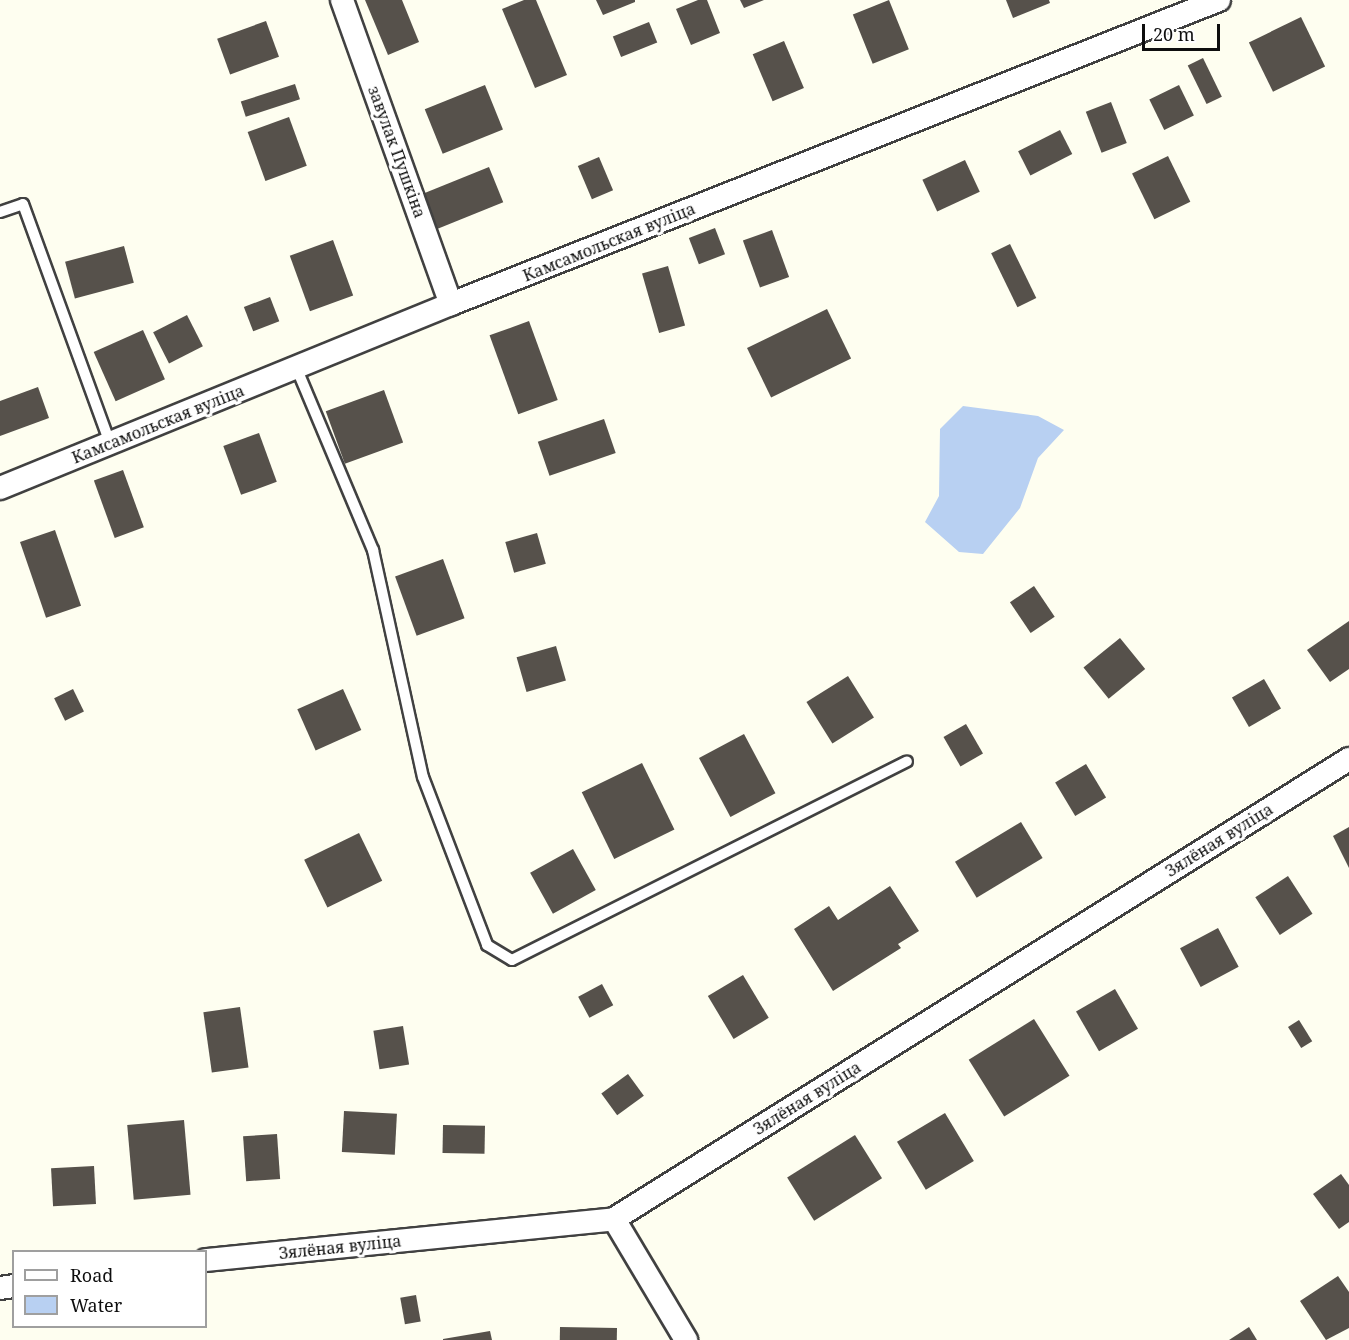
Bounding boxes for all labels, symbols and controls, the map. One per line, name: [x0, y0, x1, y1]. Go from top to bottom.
scale bar: [1145, 12, 1223, 50]
text: 20 m: [1153, 22, 1195, 46]
street label: завулак Пушкіна: [364, 83, 430, 221]
street label: Камсамольская вуліца: [520, 199, 698, 285]
street label: Камсамольская вуліца: [69, 381, 247, 467]
street label: Зялёная вуліца: [1162, 799, 1276, 881]
street label: Зялёная вуліца: [750, 1057, 864, 1139]
street label: Зялёная вуліца: [278, 1231, 402, 1263]
legend: [12, 1250, 207, 1328]
text: Road: [70, 1263, 113, 1287]
text: Water: [70, 1293, 122, 1317]

